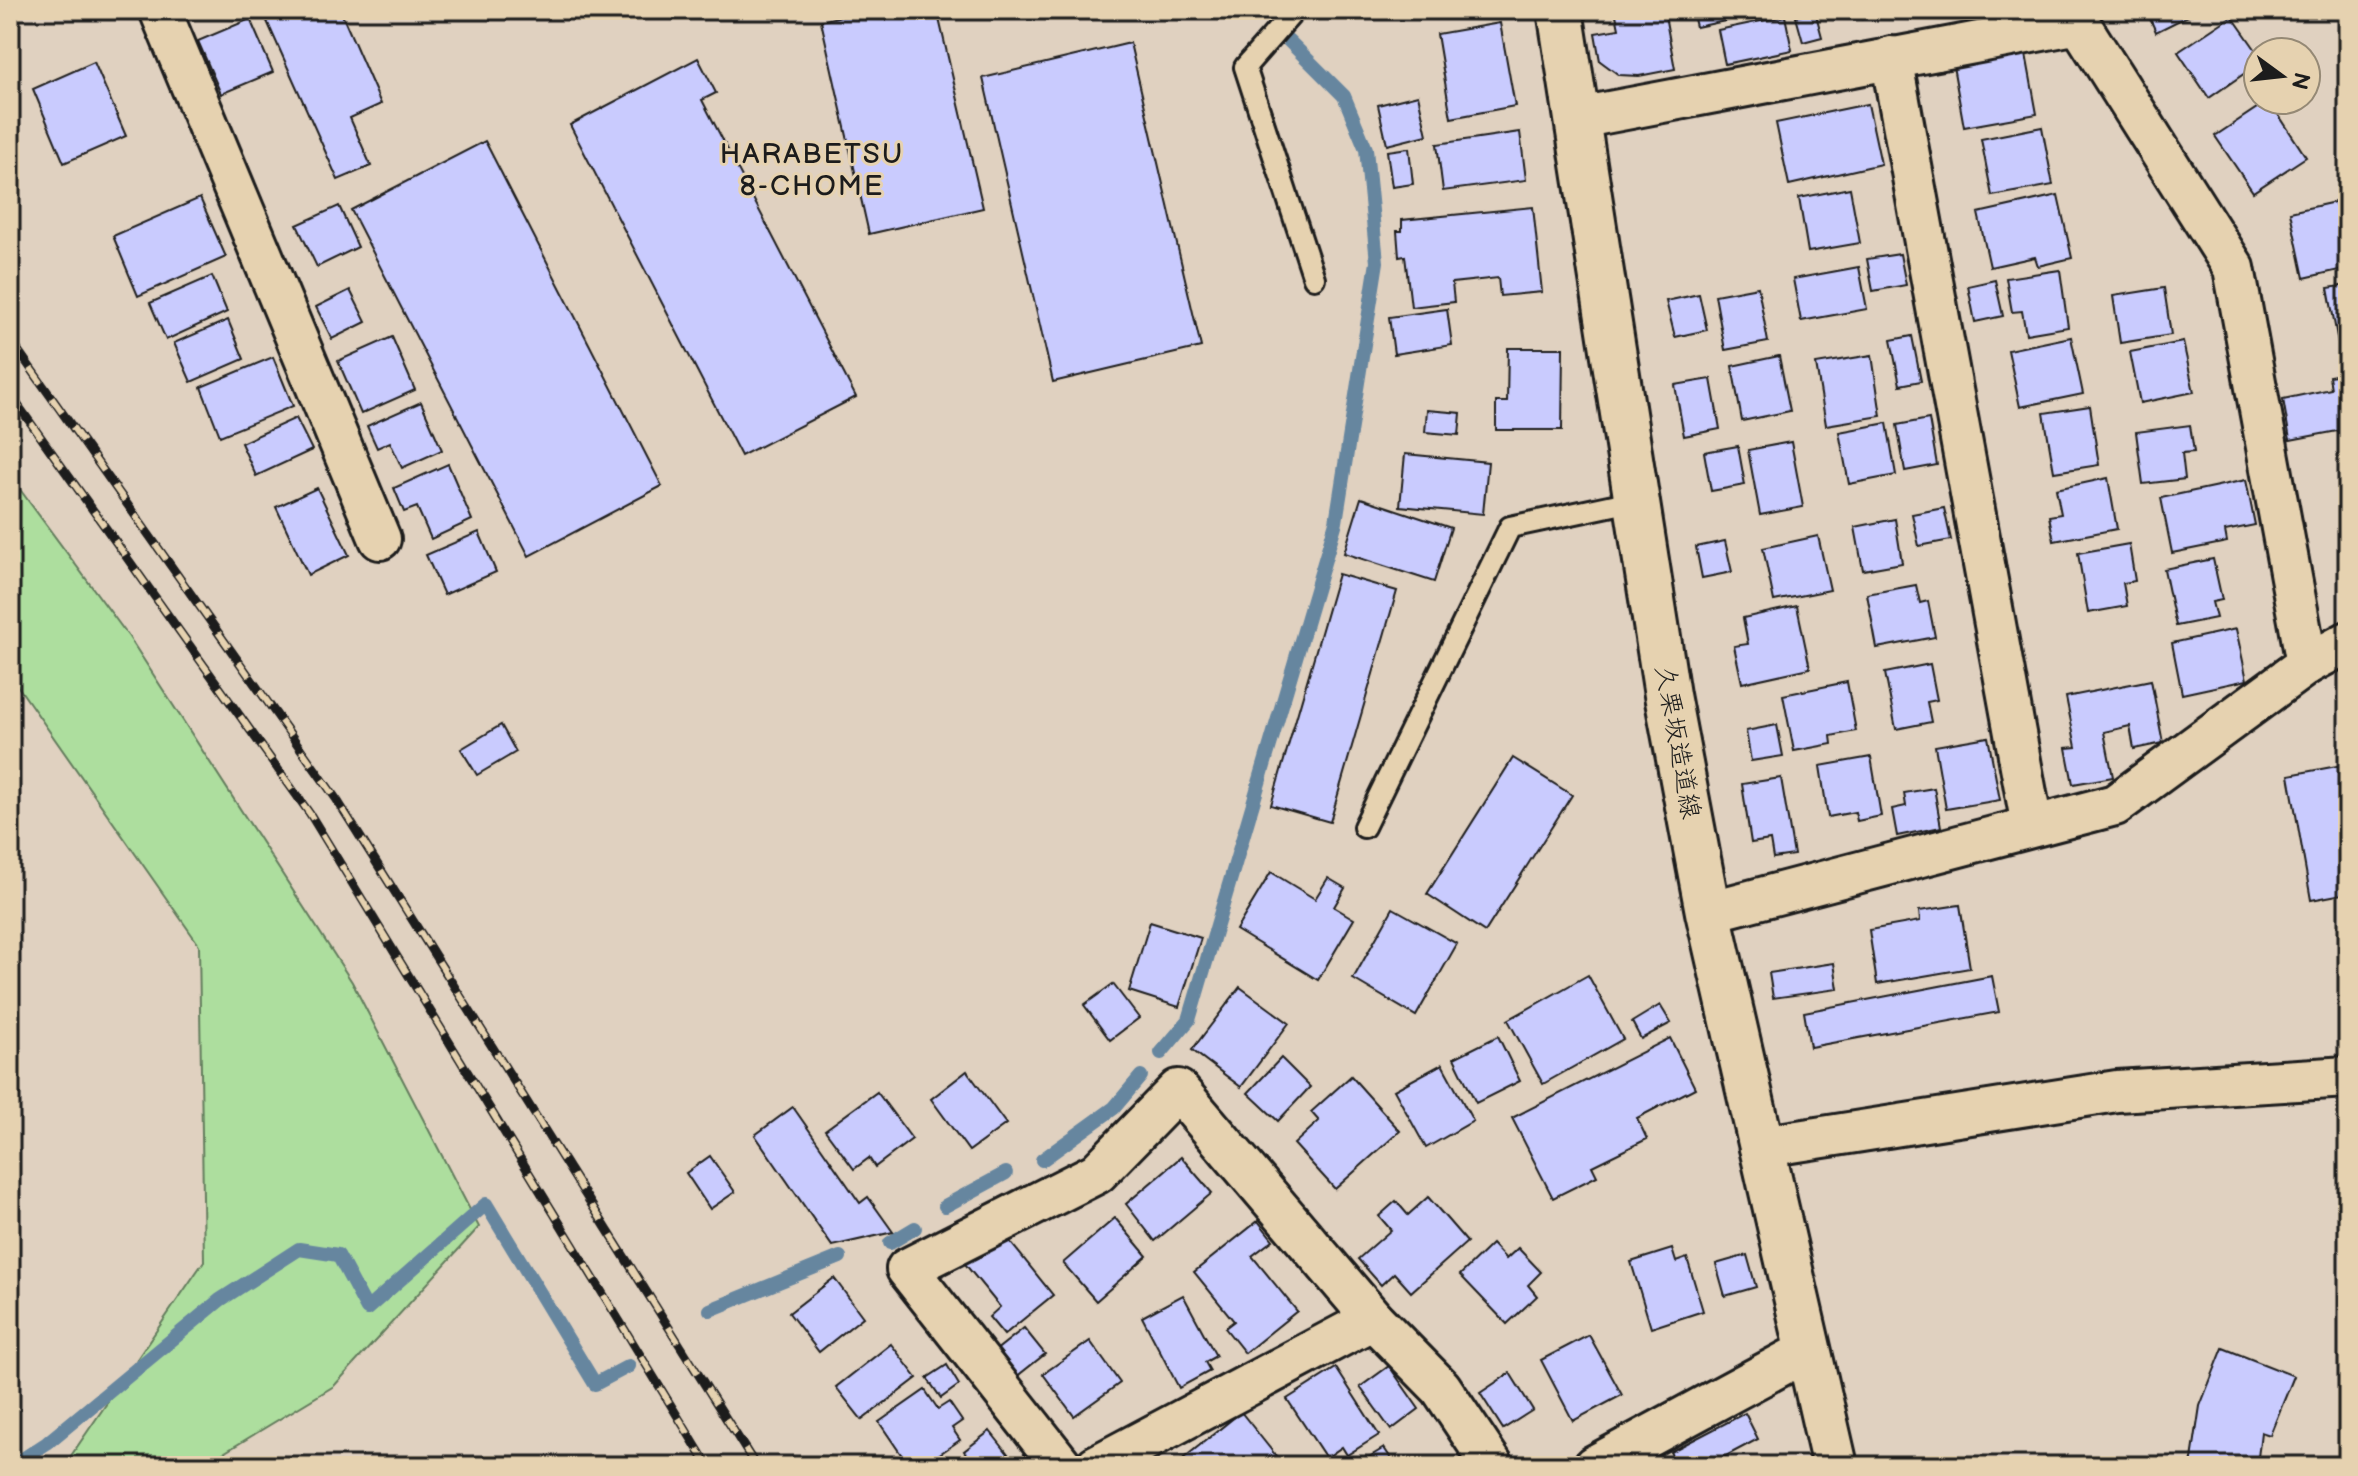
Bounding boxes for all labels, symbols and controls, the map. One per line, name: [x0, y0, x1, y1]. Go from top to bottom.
north arrow: [2242, 36, 2322, 116]
text: N: [2285, 69, 2315, 92]
district label: HARABETSU 8-CHOME: [720, 138, 904, 203]
street label: 久栗坂造道線: [1648, 662, 1706, 822]

